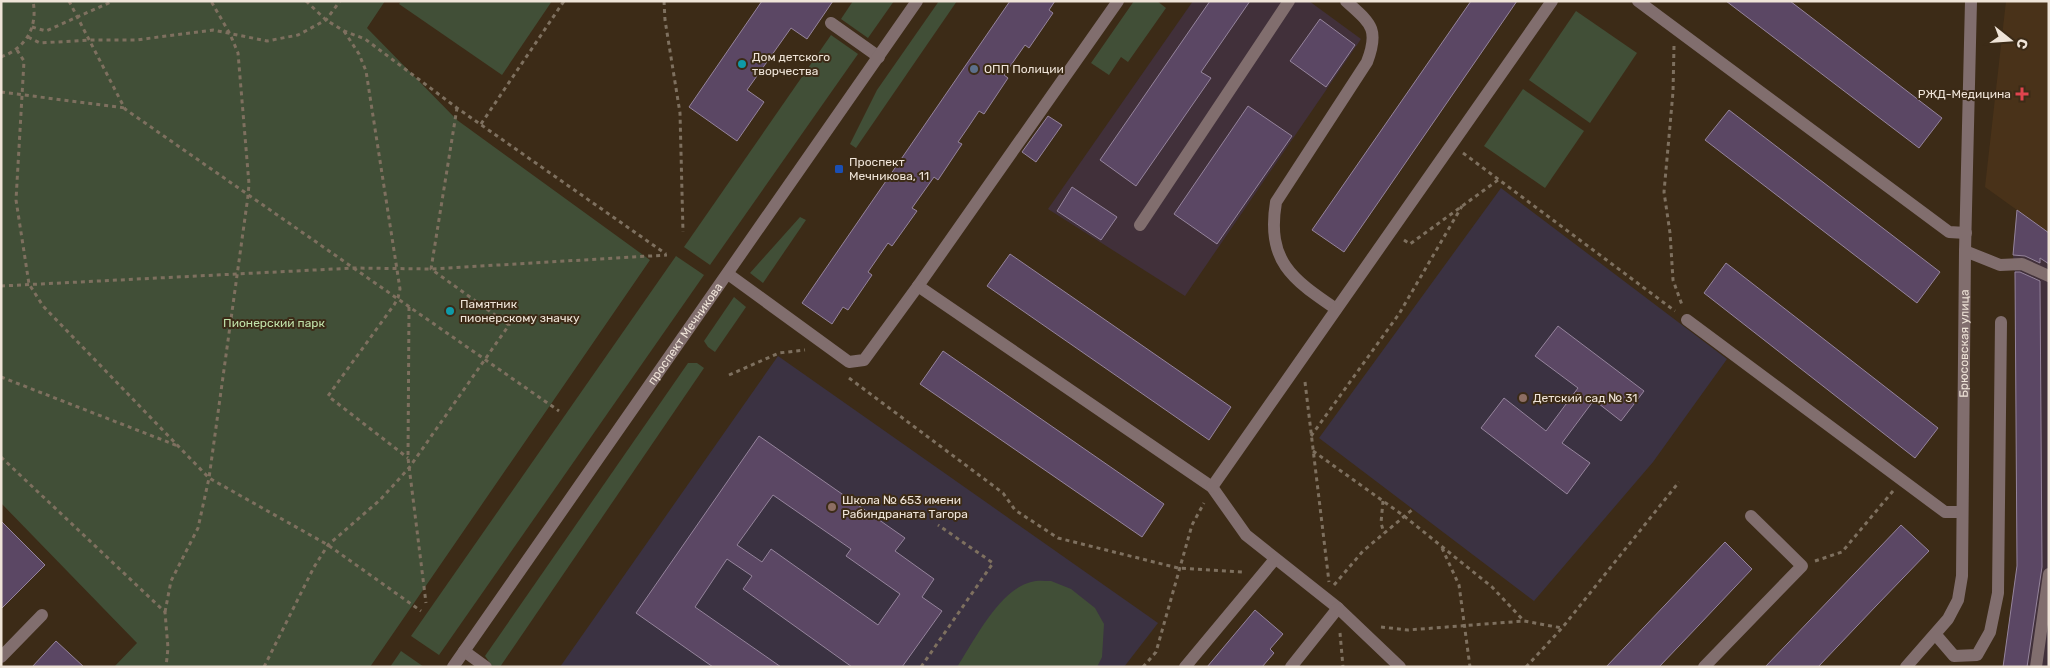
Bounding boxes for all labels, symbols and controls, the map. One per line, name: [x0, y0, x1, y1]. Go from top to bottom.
north arrow: [1985, 15, 2035, 65]
text: С: [2012, 36, 2032, 51]
place label: Дом детского творчества: [752, 50, 830, 78]
marker: Дом детского творчества: [736, 58, 748, 70]
place label: ОПП Полиции: [984, 62, 1064, 76]
marker: ОПП Полиции: [968, 63, 980, 75]
place label: РЖД-Медицина: [1918, 87, 2011, 101]
marker: РЖД-Медицина: [2015, 87, 2029, 101]
place label: Проспект Мечникова, 11: [849, 155, 929, 183]
marker: Проспект Мечникова, 11: [833, 163, 845, 175]
street label: проспект Мечникова: [645, 280, 725, 388]
street label: Брюсовская улица: [1957, 289, 1972, 398]
place label: Памятник пионерскому значку: [460, 297, 580, 325]
marker: Памятник пионерскому значку: [444, 305, 456, 317]
park label: Пионерский парк: [223, 316, 325, 330]
place label: Детский сад № 31: [1533, 391, 1637, 405]
marker: Детский сад № 31: [1517, 392, 1529, 404]
place label: Школа № 653 имени Рабиндраната Тагора: [842, 493, 968, 521]
marker: Школа № 653 имени Рабиндраната Тагора: [826, 501, 838, 513]

